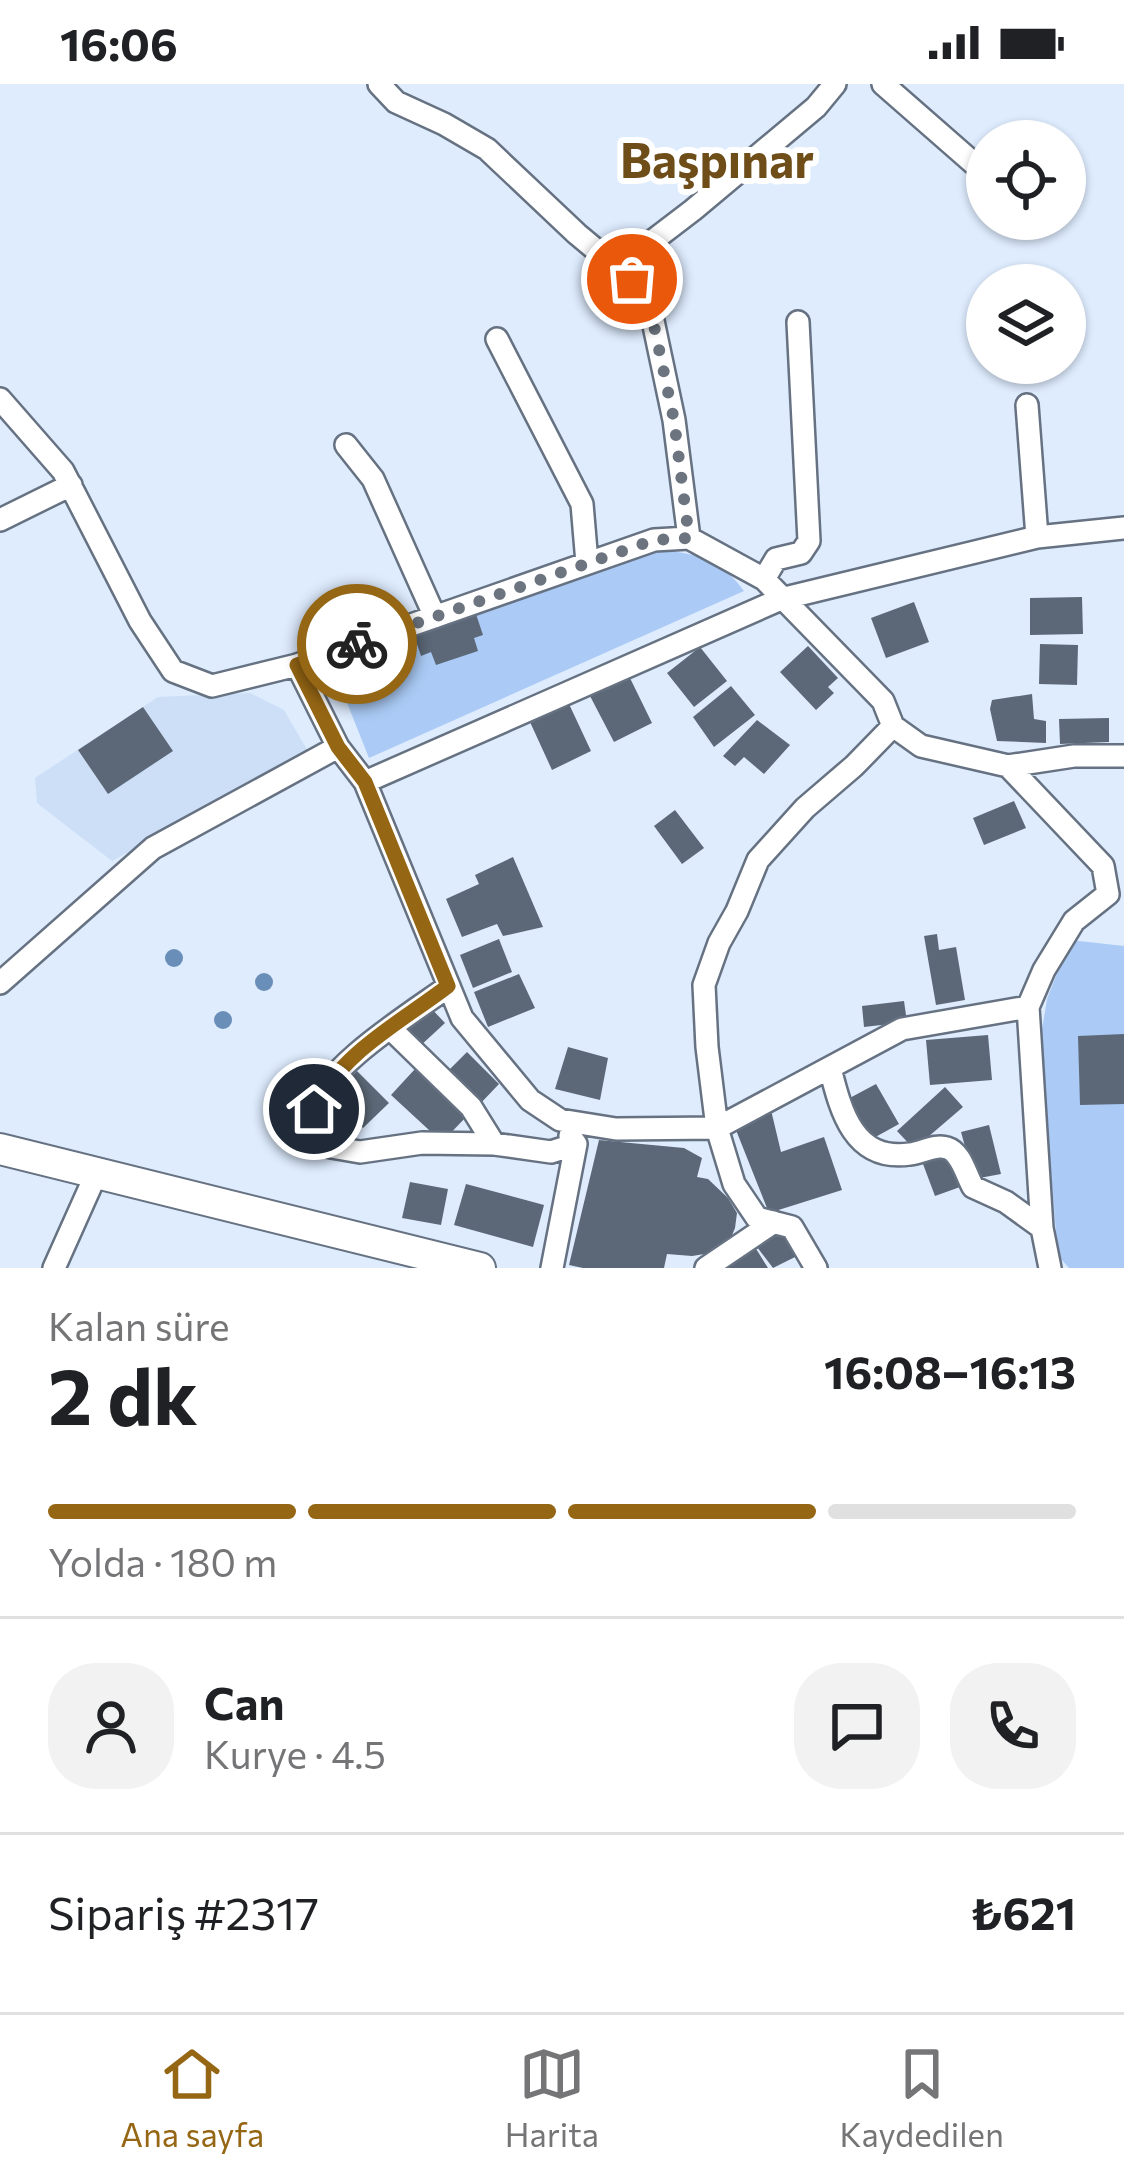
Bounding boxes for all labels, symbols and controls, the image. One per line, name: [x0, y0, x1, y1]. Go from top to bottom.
text: 16:06: [60, 15, 178, 70]
map controls: [966, 120, 1086, 384]
button: locate: [966, 120, 1086, 240]
district label: Başpınar: [620, 129, 814, 189]
pin: [581, 228, 683, 330]
icon: bag: [599, 246, 665, 312]
button: layers: [966, 264, 1086, 384]
courier: [297, 584, 417, 704]
icon: bike: [324, 611, 390, 677]
pin: [263, 1058, 365, 1160]
icon: home: [281, 1076, 347, 1142]
text: Kalan süre: [48, 1301, 230, 1349]
text: 16:08–16:13: [824, 1343, 1076, 1398]
text: 2 dk: [48, 1346, 198, 1441]
text: Yolda · 180 m: [48, 1537, 277, 1585]
button: person: [48, 1663, 174, 1789]
button: chat: [794, 1663, 920, 1789]
button: phone: [950, 1663, 1076, 1789]
text: Can: [204, 1674, 285, 1729]
text: Kurye · 4.5: [204, 1729, 386, 1777]
text: Sipariş #2317: [48, 1884, 319, 1939]
text: ₺621: [970, 1884, 1076, 1939]
tab: Ana sayfa: [120, 2041, 264, 2154]
tab: Harita: [505, 2041, 599, 2154]
tab: Kaydedilen: [839, 2041, 1004, 2154]

